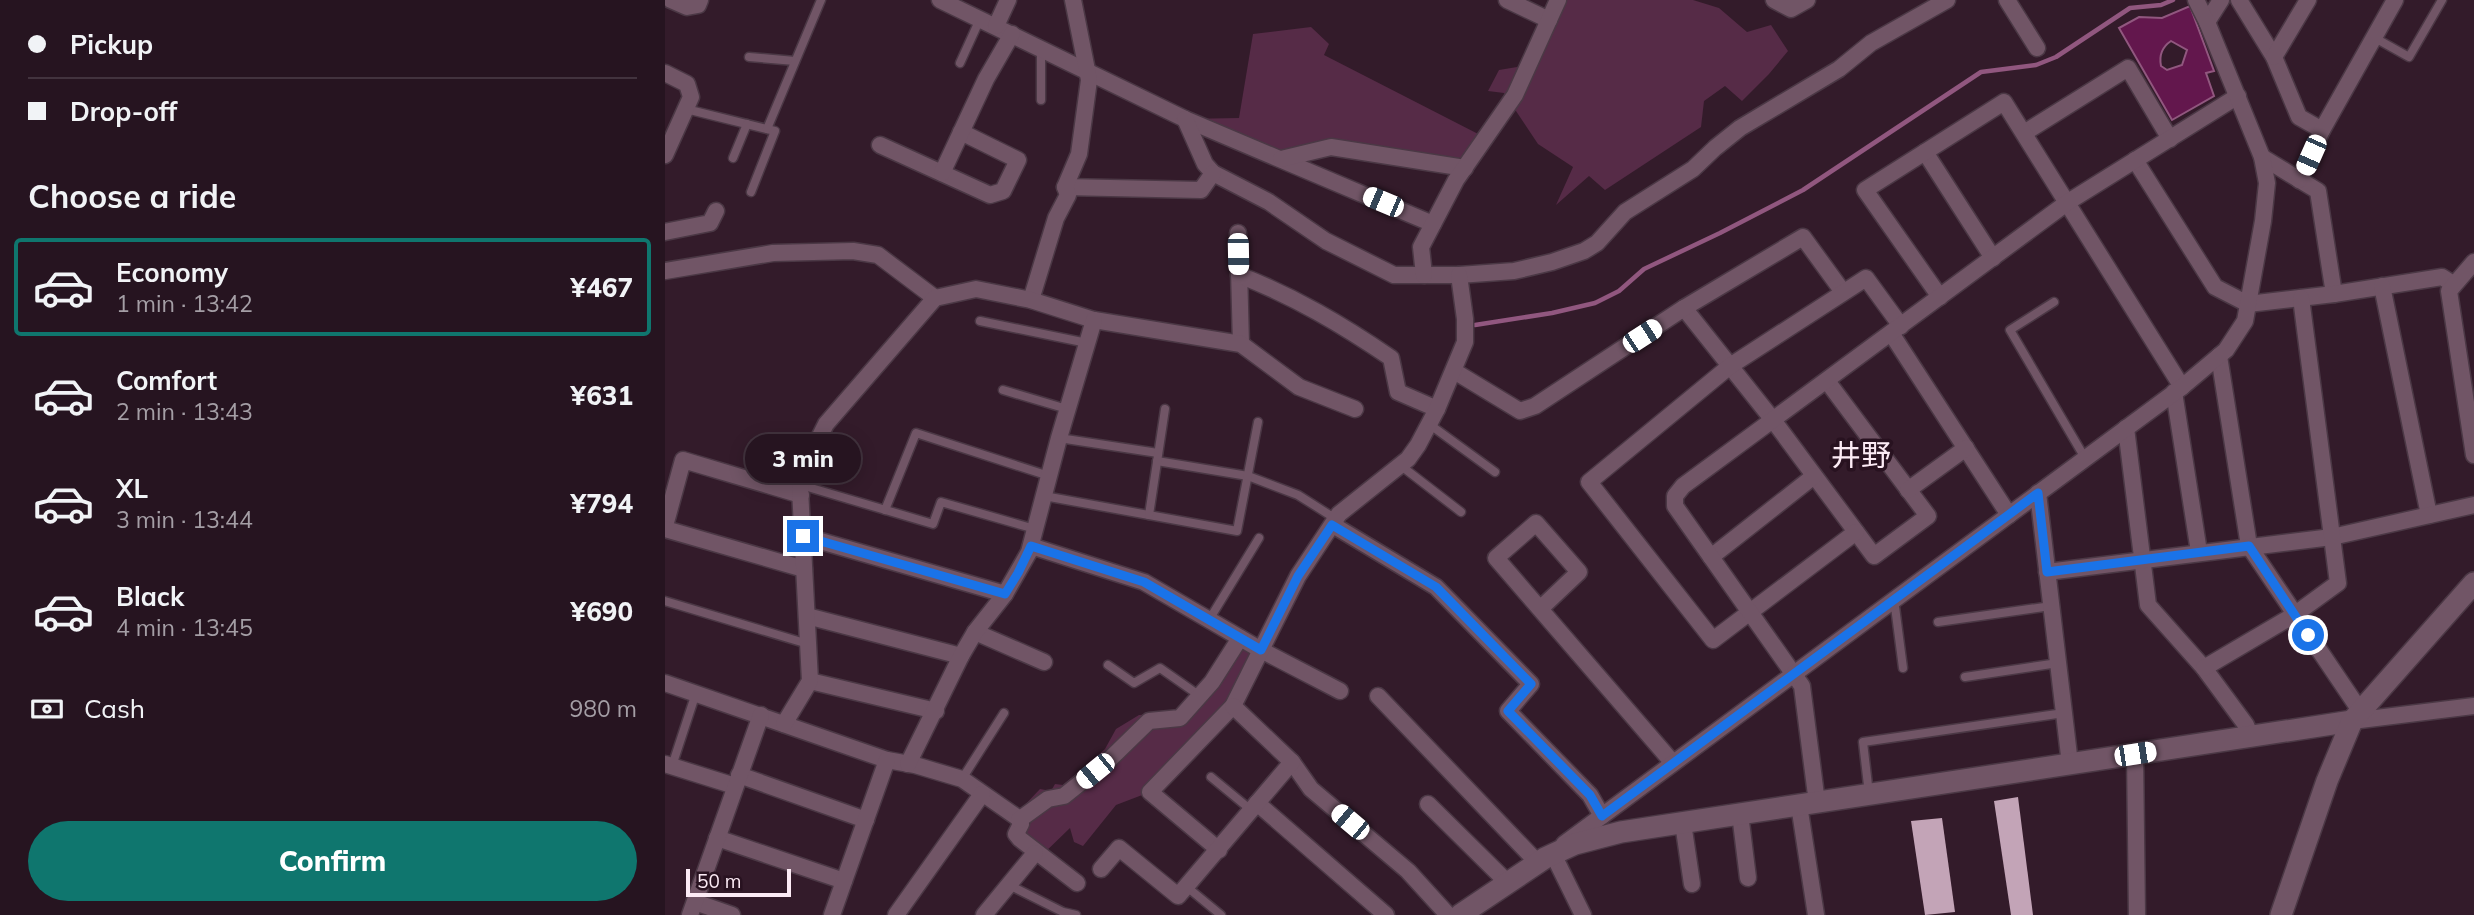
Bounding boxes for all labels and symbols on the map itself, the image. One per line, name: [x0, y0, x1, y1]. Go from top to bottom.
car: [2293, 132, 2330, 178]
car: [1360, 184, 1407, 220]
car: [1228, 233, 1249, 275]
car: [1619, 316, 1666, 356]
callout: 3 min: [745, 434, 861, 484]
district label: 井野: [1831, 436, 1891, 474]
route end: [787, 520, 819, 552]
route start: [2292, 619, 2324, 651]
car: [2113, 740, 2158, 768]
car: [1073, 750, 1118, 792]
car: [1328, 800, 1373, 844]
scale bar: [686, 866, 791, 898]

